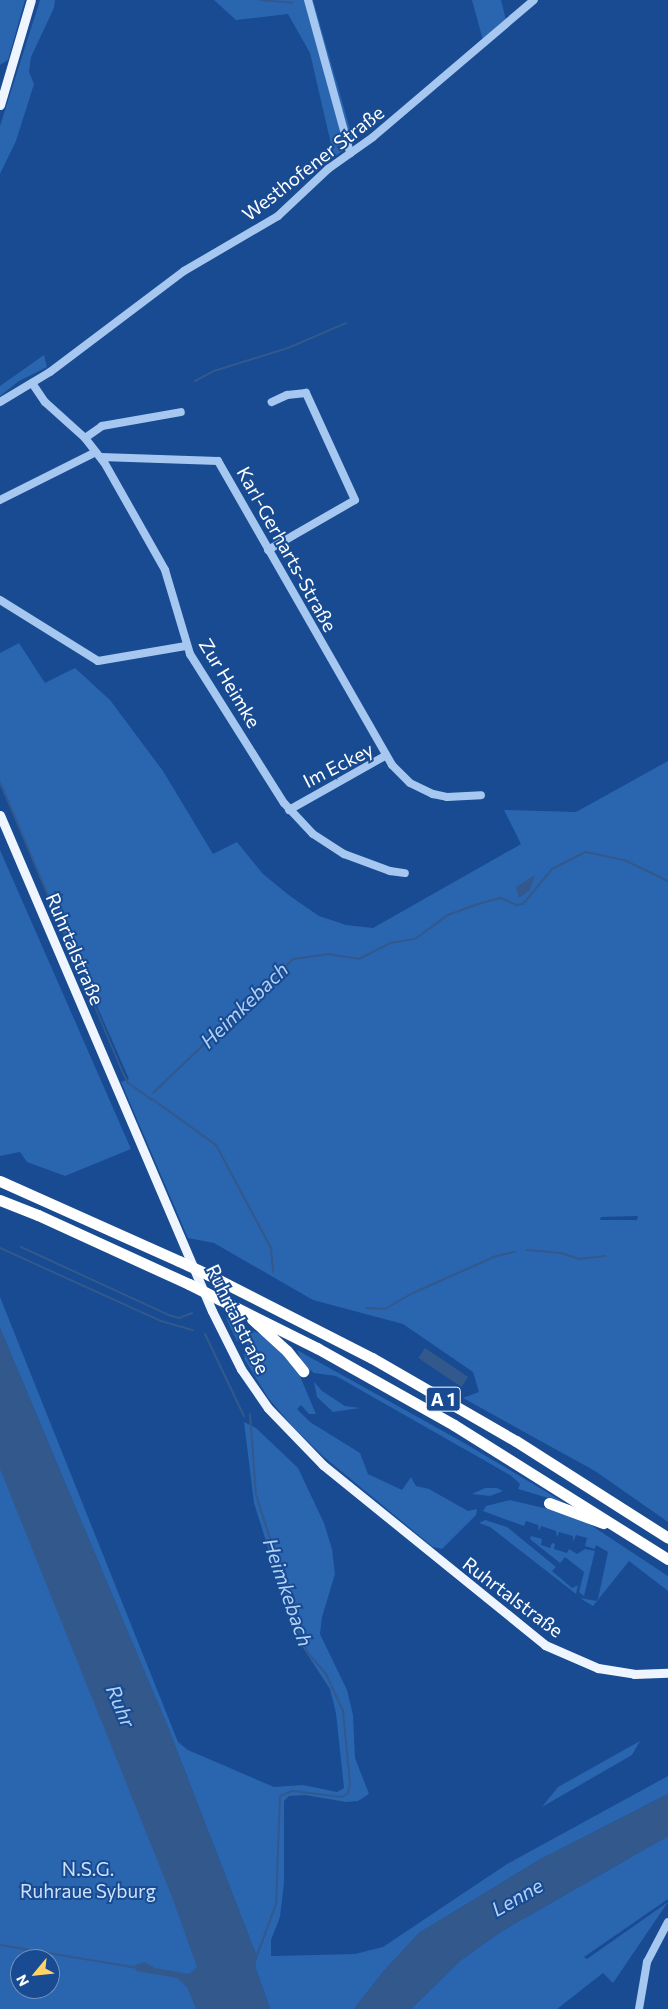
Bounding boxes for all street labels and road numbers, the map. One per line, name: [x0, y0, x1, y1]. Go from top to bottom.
street label: Westhofener Straße: [238, 101, 388, 225]
street label: Karl-Gerharts-Straße: [232, 462, 342, 636]
street label: Zur Heimke: [194, 634, 266, 732]
street label: Im Eckey: [299, 738, 377, 792]
street label: Ruhrtalstraße: [41, 890, 109, 1008]
street label: Ruhrtalstraße: [202, 1260, 274, 1378]
road number: A 1: [426, 1384, 460, 1415]
street label: Ruhrtalstraße: [458, 1552, 568, 1642]

